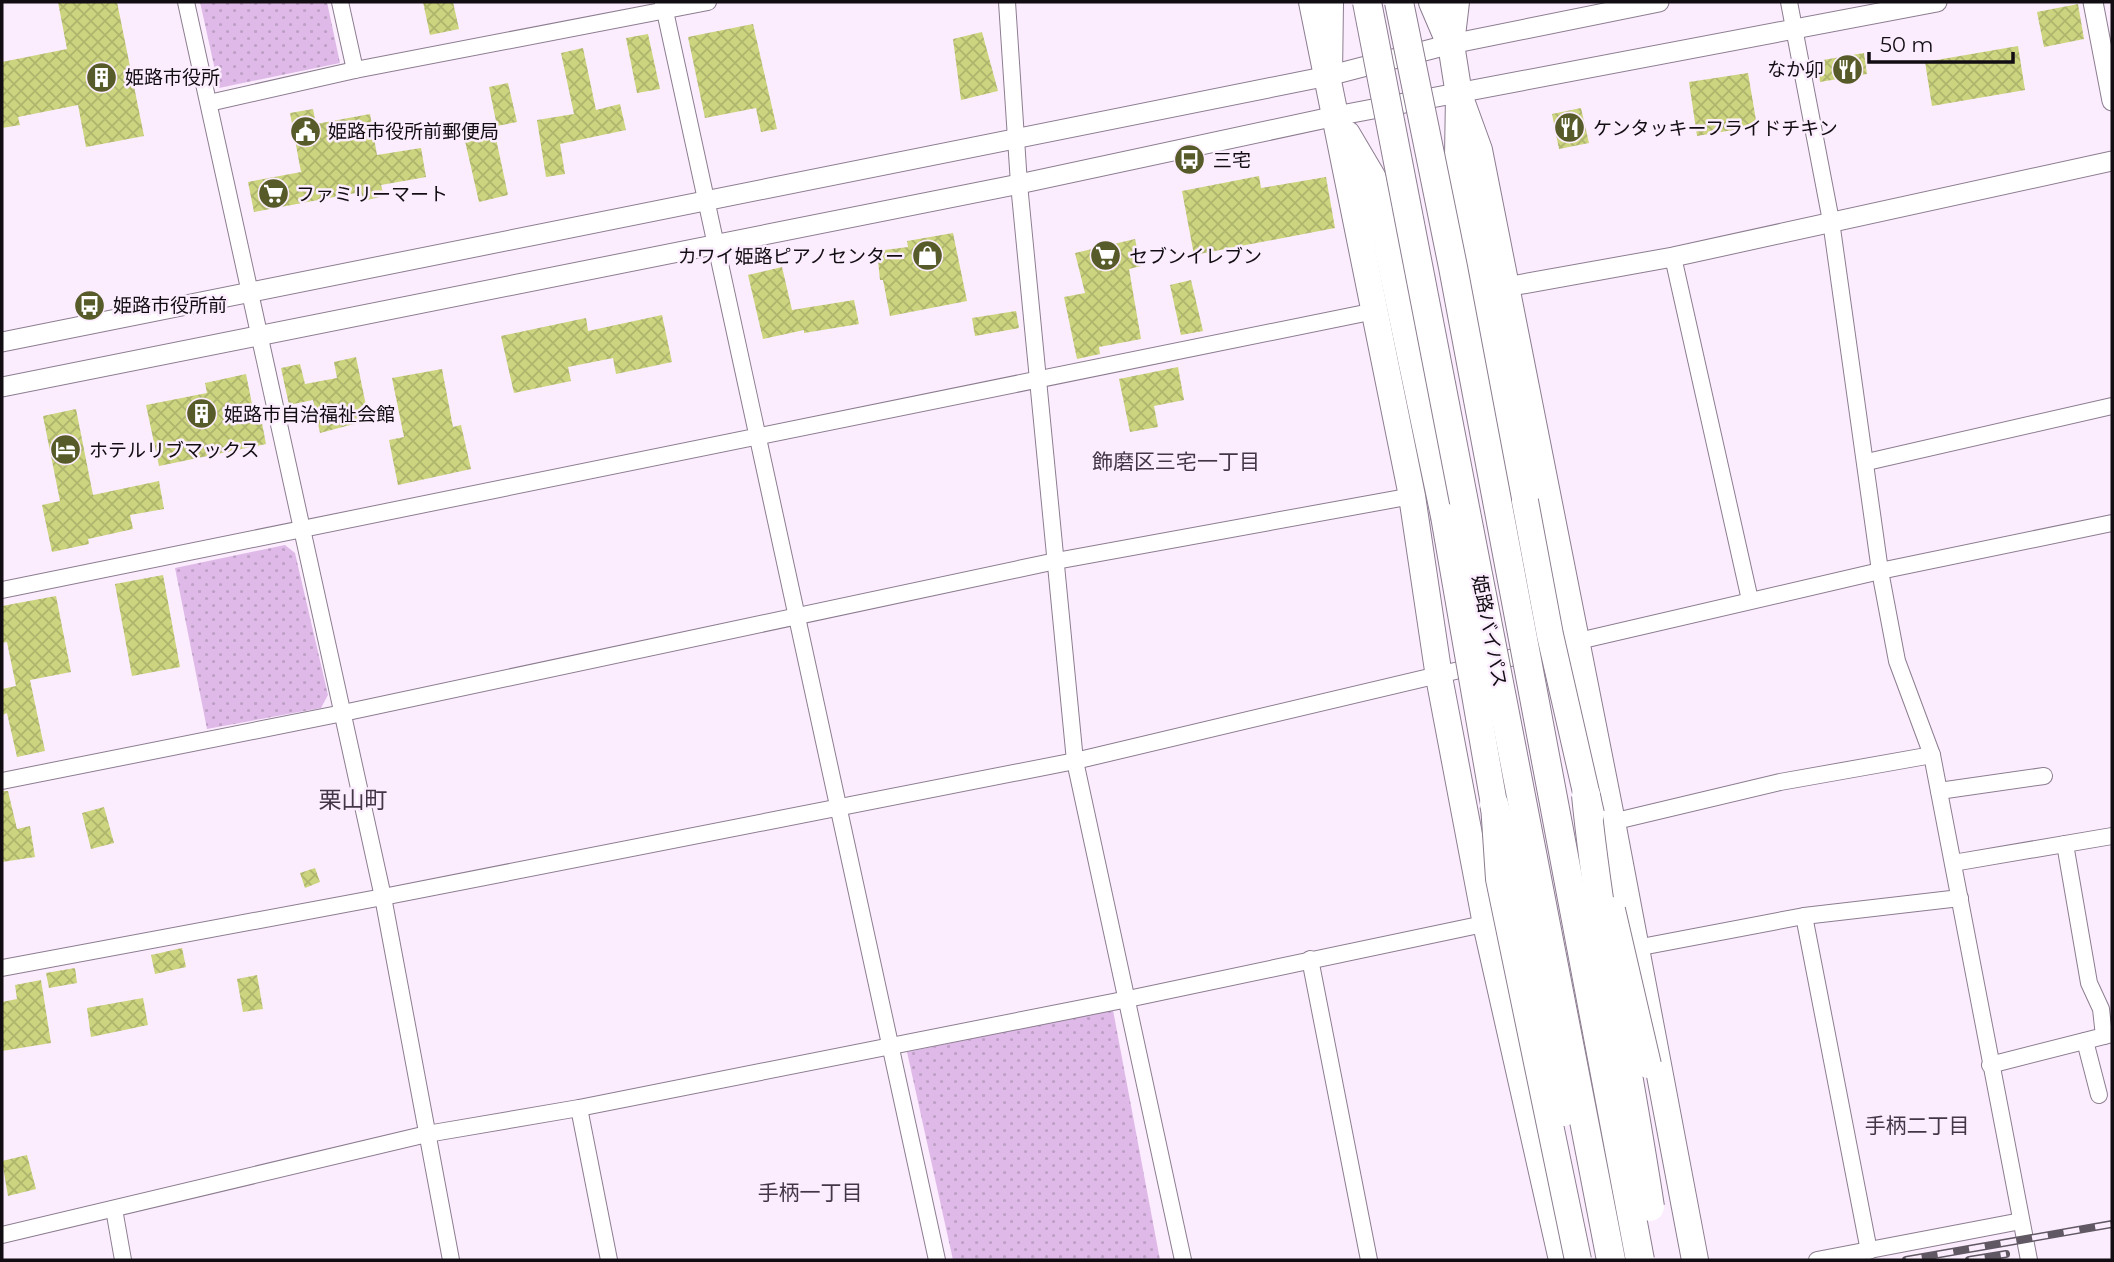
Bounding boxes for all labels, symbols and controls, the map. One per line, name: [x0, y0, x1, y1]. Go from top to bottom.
scale bar: [1869, 21, 2012, 65]
text: 50 m: [1880, 32, 1934, 57]
restaurant icon: なか卯: [1830, 52, 1864, 86]
place label: なか卯: [1767, 58, 1824, 81]
building icon: 姫路市役所: [85, 60, 119, 94]
place label: 姫路市役所: [125, 66, 220, 89]
restaurant icon: ケンタッキーフライドチキン: [1553, 111, 1587, 145]
public building icon: 姫路市役所前郵便局: [288, 114, 322, 148]
place label: ケンタッキーフライドチキン: [1593, 117, 1838, 140]
place label: 姫路市役所前郵便局: [328, 120, 499, 143]
bus stop icon: 三宅: [1173, 143, 1207, 177]
place label: 三宅: [1213, 149, 1251, 172]
supermarket icon: ファミリーマート: [256, 177, 290, 211]
place label: ファミリーマート: [296, 183, 448, 206]
shop icon: カワイ姫路ピアノセンター: [910, 239, 944, 273]
supermarket icon: セブンイレブン: [1089, 239, 1123, 273]
place label: カワイ姫路ピアノセンター: [678, 245, 904, 268]
place label: セブンイレブン: [1129, 245, 1262, 268]
bus stop icon: 姫路市役所前: [73, 288, 107, 322]
place label: 姫路市役所前: [113, 294, 227, 317]
building icon: 姫路市自治福祉会館: [184, 397, 218, 431]
place label: 姫路市自治福祉会館: [224, 403, 395, 426]
hotel icon: ホテルリブマックス: [49, 433, 83, 467]
place label: ホテルリブマックス: [89, 439, 259, 462]
district label: 飾磨区三宅一丁目: [1092, 449, 1260, 474]
street label: 姫路バイパス: [1467, 573, 1512, 689]
district label: 栗山町: [319, 786, 388, 814]
district label: 手柄二丁目: [1865, 1113, 1970, 1138]
district label: 手柄一丁目: [758, 1180, 863, 1205]

